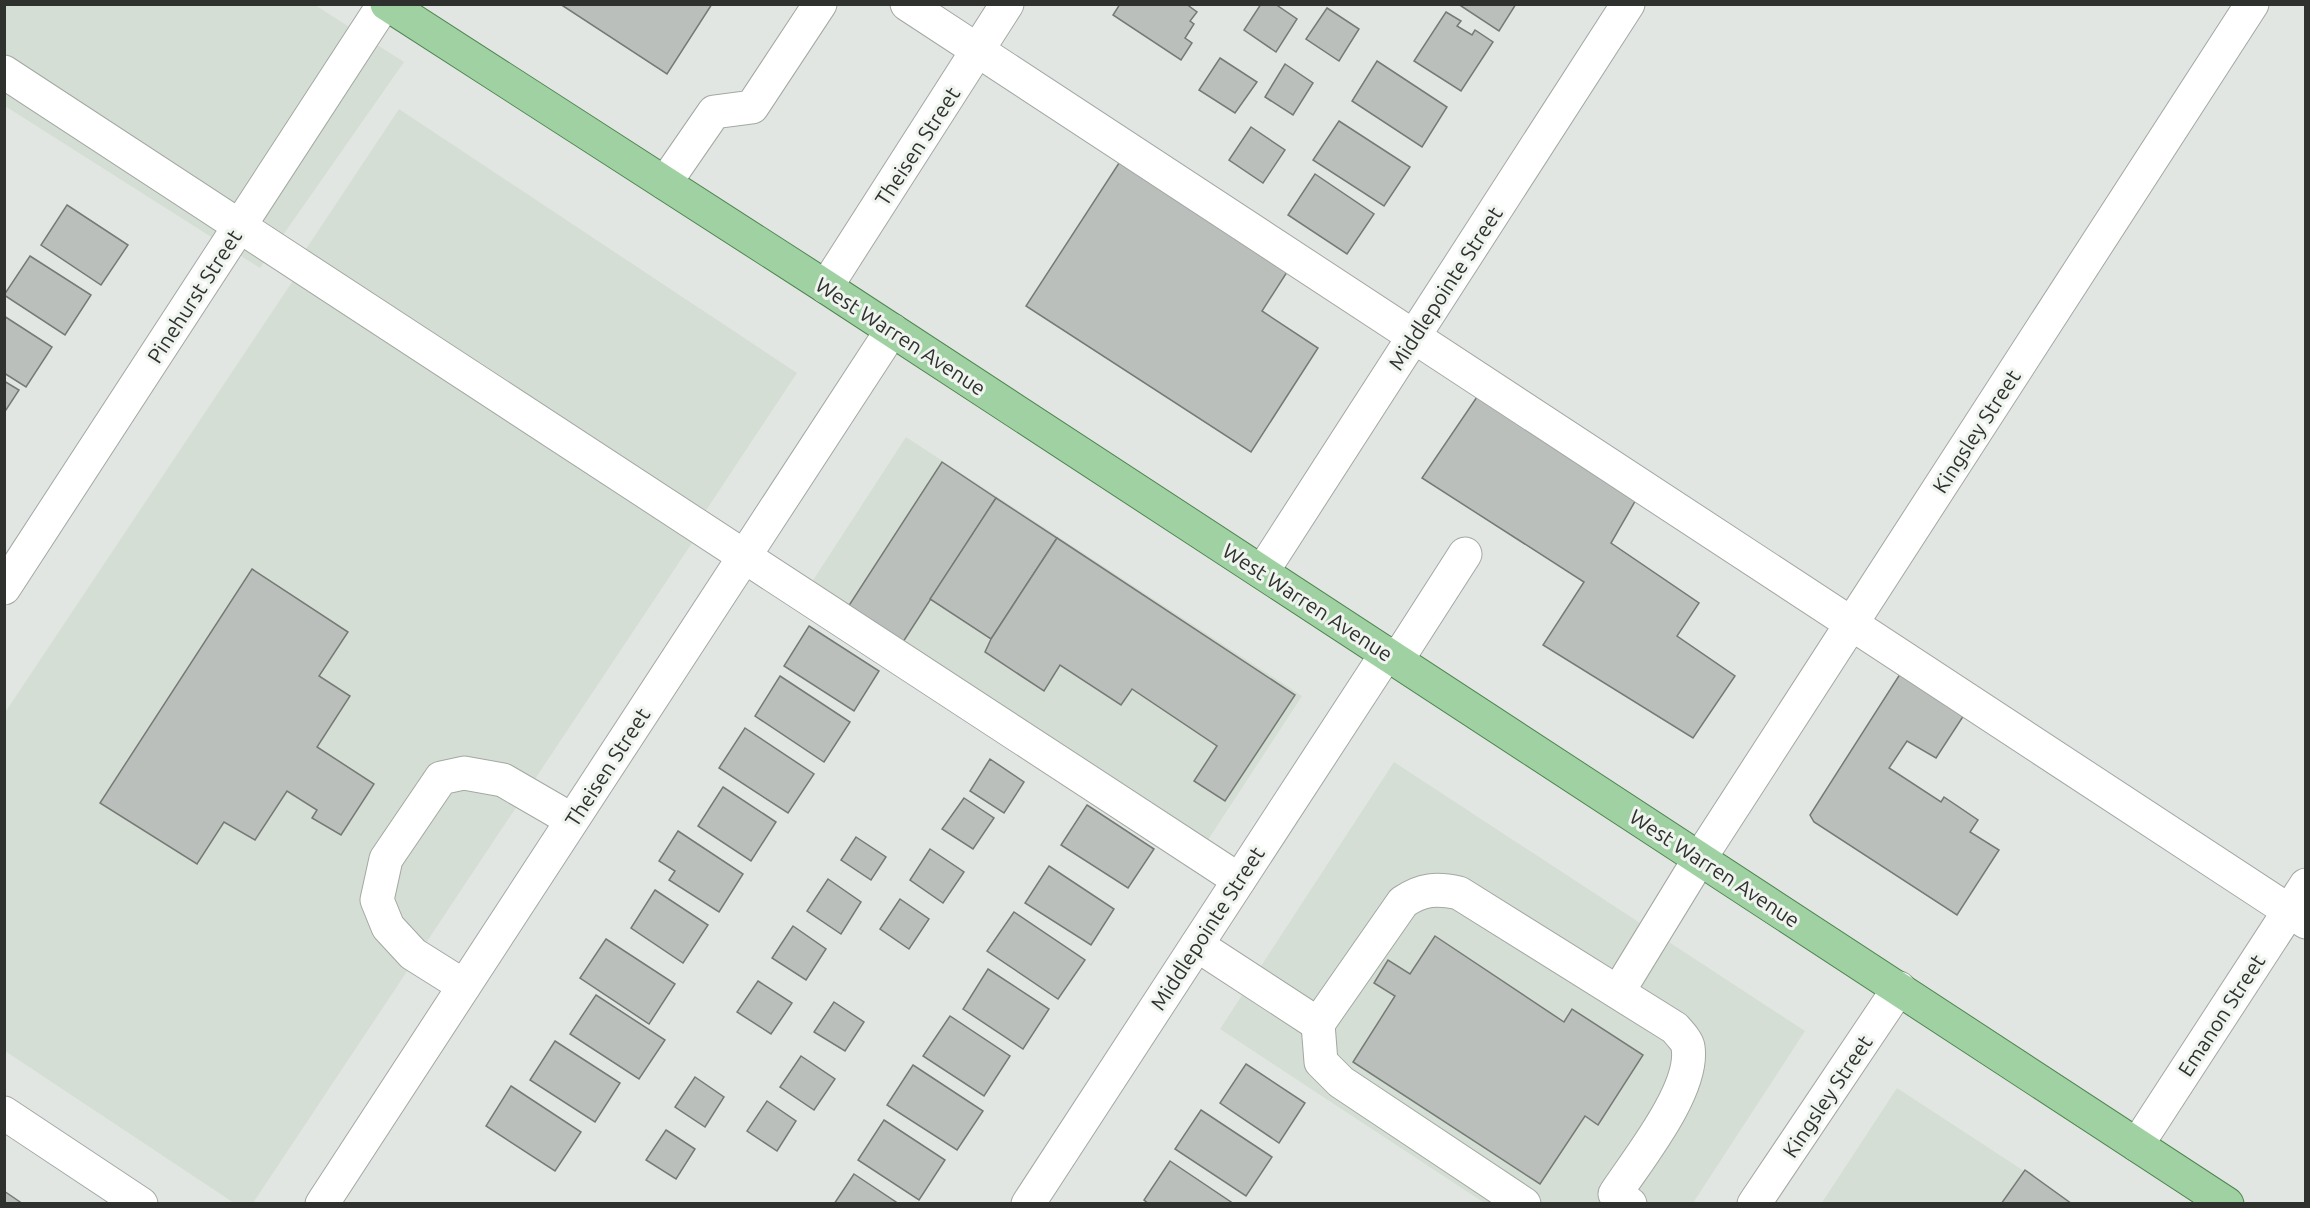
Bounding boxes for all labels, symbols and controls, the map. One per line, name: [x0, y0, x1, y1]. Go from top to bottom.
street label: Theisen Street: [870, 82, 964, 210]
street label: Middlepointe Street: [1383, 202, 1507, 374]
street label: Pinehurst Street: [142, 225, 246, 367]
street label: West Warren Avenue: [812, 272, 990, 400]
street label: Kingsley Street: [1927, 365, 2025, 497]
street label: West Warren Avenue: [1219, 538, 1397, 666]
street label: Theisen Street: [560, 703, 654, 831]
street label: West Warren Avenue: [1626, 804, 1804, 932]
street label: Middlepointe Street: [1145, 842, 1269, 1014]
street label: Emanon Street: [2173, 950, 2269, 1080]
street label: Kingsley Street: [1777, 1030, 1877, 1162]

